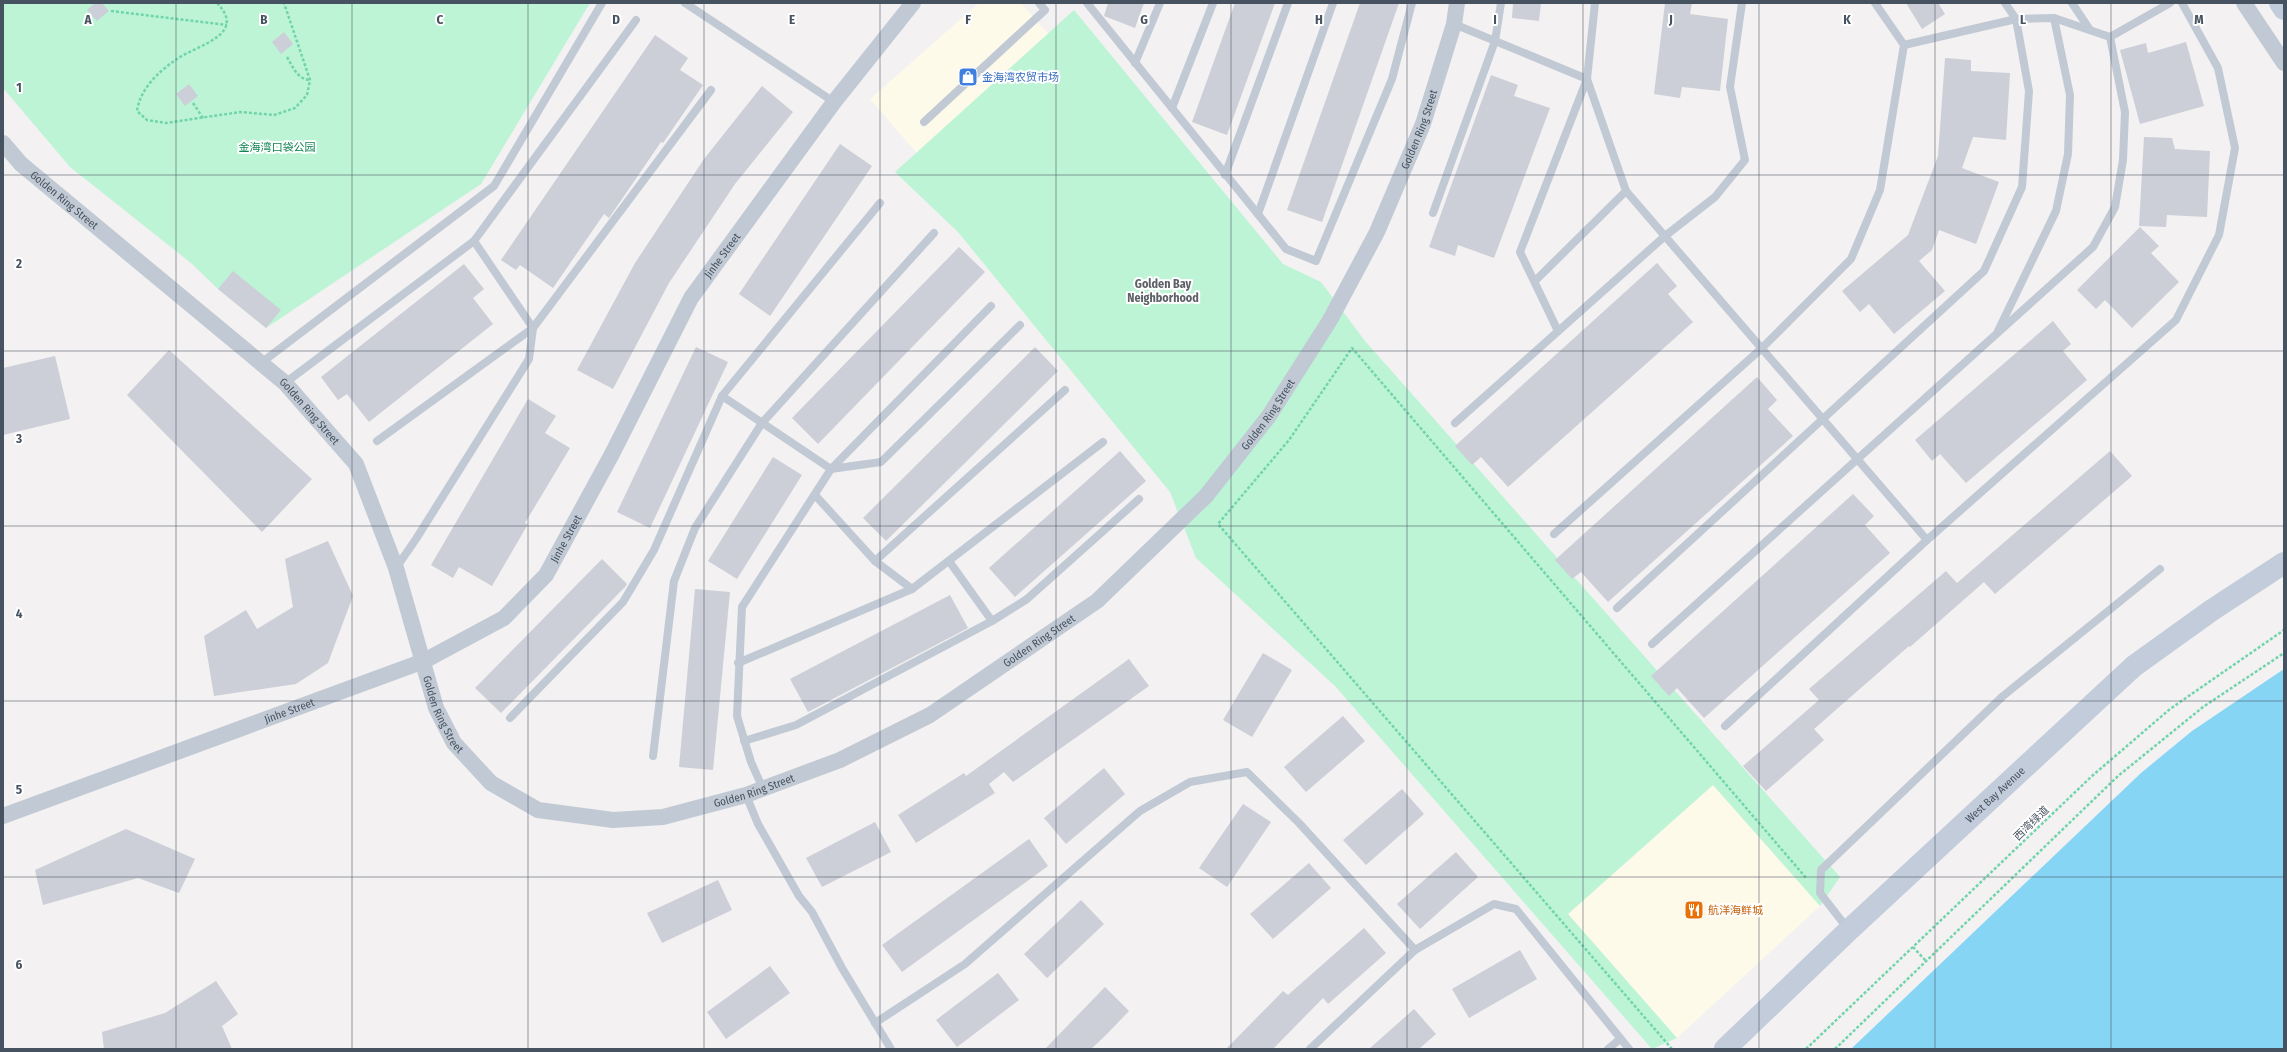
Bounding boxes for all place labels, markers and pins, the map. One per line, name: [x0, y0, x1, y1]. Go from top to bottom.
shop icon: 金海湾农贸市场: [957, 66, 979, 88]
place label: 金海湾农贸市场: [982, 71, 1059, 84]
restaurant icon: 航洋海鲜城: [1683, 899, 1705, 921]
place label: 航洋海鲜城: [1708, 904, 1763, 917]

